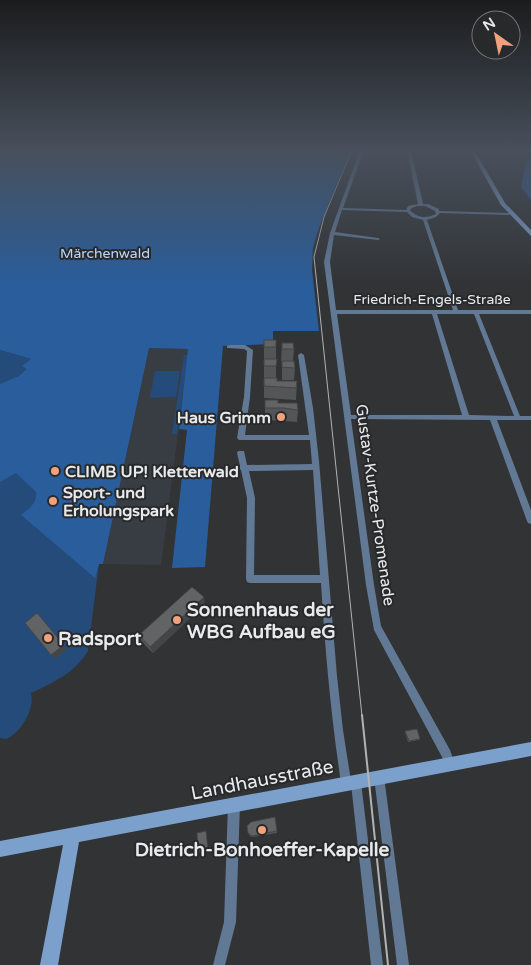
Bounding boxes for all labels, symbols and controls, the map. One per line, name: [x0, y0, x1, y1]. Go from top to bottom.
north arrow: [471, 10, 521, 60]
text: N: [480, 14, 499, 35]
park label: Märchenwald: [60, 245, 150, 262]
street label: Friedrich-Engels-Straße: [353, 291, 511, 308]
street label: Gustav-Kurtze-Promenade: [351, 403, 399, 607]
place label: Haus Grimm: [177, 408, 271, 428]
marker: Haus Grimm: [275, 411, 287, 423]
place label: CLIMB UP! Kletterwald: [65, 462, 239, 482]
marker: CLIMB UP! Kletterwald: [49, 465, 61, 477]
place label: Sport- und Erholungspark: [63, 483, 174, 521]
marker: Sport- und Erholungspark: [47, 495, 59, 507]
place label: Sonnenhaus der WBG Aufbau eG: [187, 599, 336, 643]
marker: Sonnenhaus der WBG Aufbau eG: [171, 614, 183, 626]
place label: Radsport: [58, 628, 142, 651]
marker: Radsport: [42, 632, 54, 644]
street label: Landhausstraße: [189, 755, 335, 805]
marker: Dietrich-Bonhoeffer-Kapelle: [256, 824, 268, 836]
place label: Dietrich-Bonhoeffer-Kapelle: [135, 839, 390, 862]

